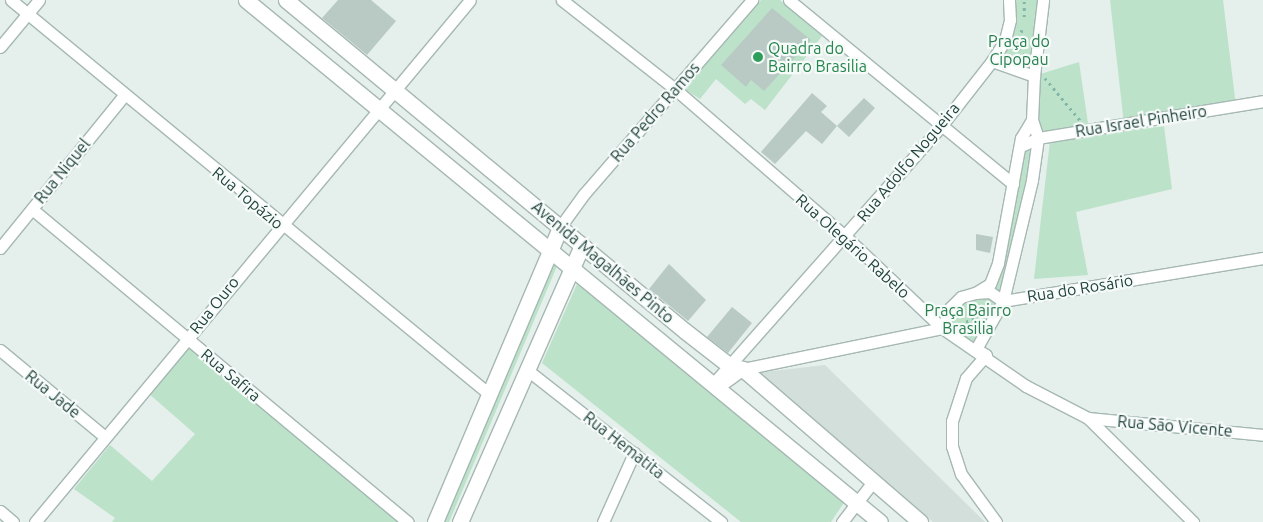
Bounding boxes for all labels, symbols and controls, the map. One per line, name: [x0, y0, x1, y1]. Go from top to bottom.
park label: Praça do Cipopau: [988, 31, 1050, 69]
place label: Quadra do Bairro Brasilia: [768, 38, 867, 76]
marker: Quadra do Bairro Brasilia: [752, 51, 764, 63]
street label: Rua Pedro Ramos: [606, 58, 704, 166]
street label: Rua Adolfo Nogueira: [853, 99, 963, 225]
street label: Rua Israel Pinheiro: [1074, 101, 1208, 141]
street label: Rua Niquel: [30, 135, 94, 207]
street label: Rua Topázio: [209, 163, 287, 233]
street label: Rua Olegário Rabelo: [792, 190, 914, 302]
street label: Avenida Magalhães Pinto: [528, 197, 678, 327]
street label: Rua do Rosário: [1026, 270, 1134, 306]
street label: Rua Ouro: [185, 273, 243, 337]
park label: Praça Bairro Brasilia: [925, 300, 1011, 338]
street label: Rua Safira: [197, 345, 265, 405]
street label: Rua Jade: [22, 366, 84, 422]
street label: Rua Hematita: [580, 407, 668, 483]
street label: Rua São Vicente: [1117, 411, 1233, 441]

